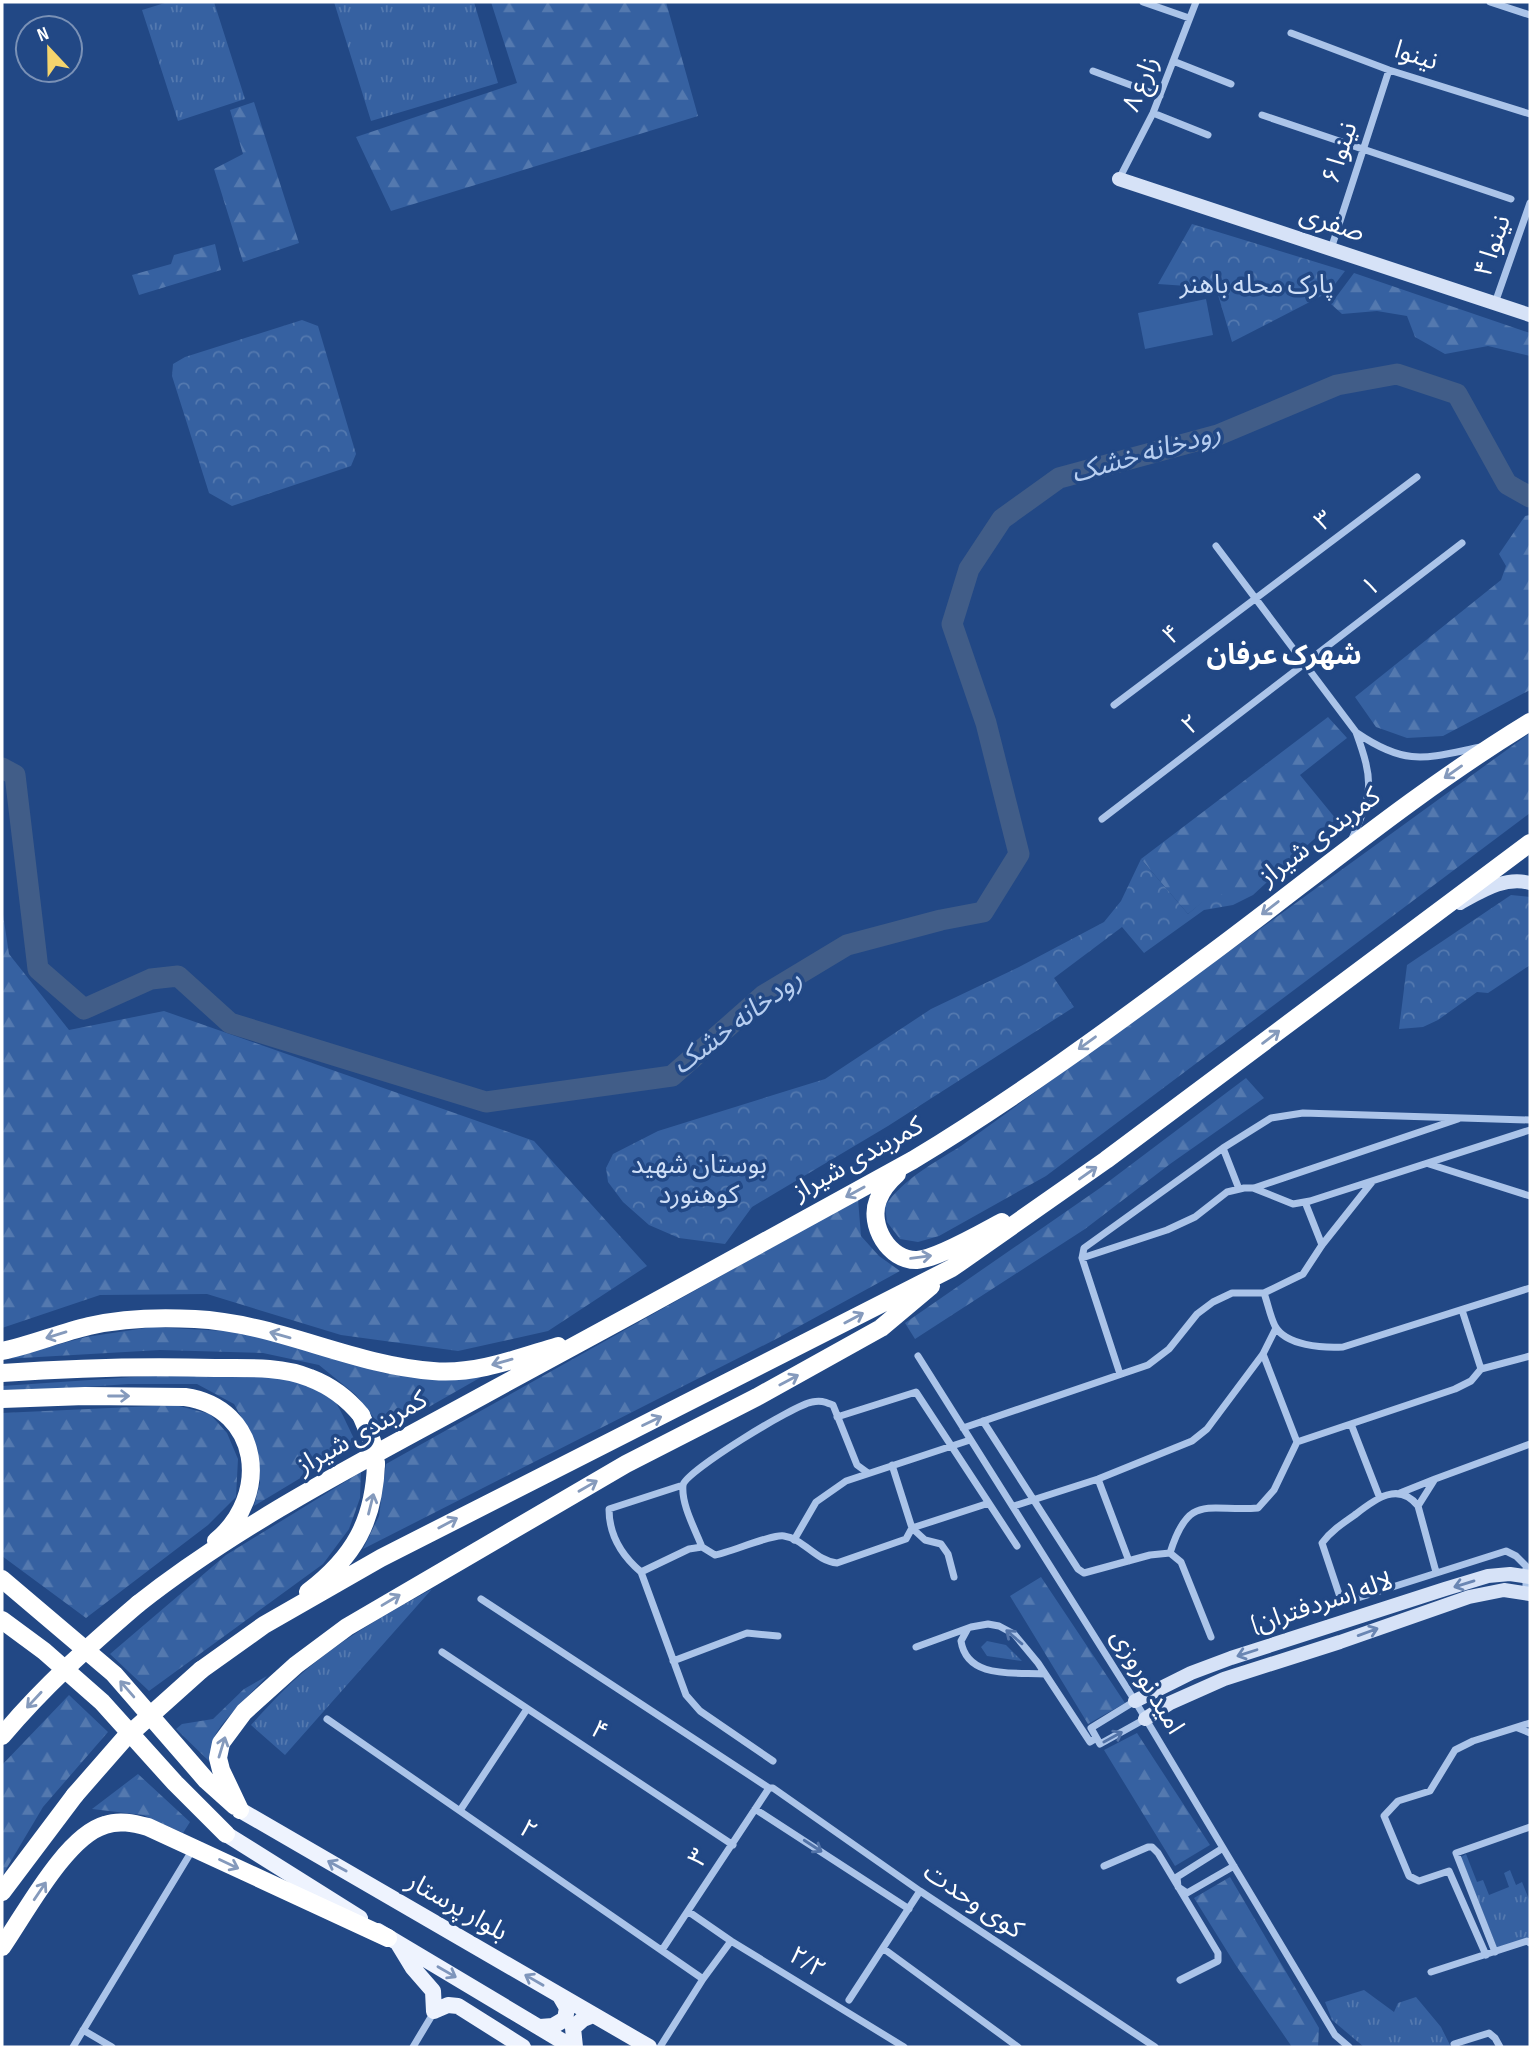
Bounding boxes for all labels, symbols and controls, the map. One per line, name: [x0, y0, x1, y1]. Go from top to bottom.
north arrow: [14, 14, 84, 84]
text: N: [34, 22, 52, 47]
street label: نینوا: [1390, 34, 1442, 78]
street label: ۸ زارع: [1116, 52, 1168, 117]
street label: ۶ نینوا: [1316, 118, 1364, 188]
street label: صفری: [1296, 199, 1368, 249]
street label: ۴ نینوا: [1468, 211, 1518, 281]
park label: پارک محله باهنر: [1179, 270, 1334, 301]
water label: رودخانه خشک: [1067, 416, 1225, 490]
street label: ۳: [1309, 504, 1339, 538]
street label: ۱: [1356, 570, 1386, 604]
street label: ۴: [1157, 618, 1187, 652]
district label: شهرک عرفان: [1206, 639, 1362, 672]
street label: ۲: [1176, 708, 1206, 742]
one-way arrow: [1443, 765, 1463, 779]
street label: کمربندی شیراز: [1252, 781, 1387, 893]
one-way arrow: [1261, 900, 1280, 915]
water label: رودخانه خشک: [666, 962, 808, 1082]
one-way arrow: [1261, 1030, 1280, 1044]
one-way arrow: [1078, 1036, 1097, 1050]
street label: کمربندی شیراز: [786, 1110, 929, 1208]
park label: بوستان شهید کوهنورد: [631, 1150, 767, 1211]
one-way arrow: [1078, 1166, 1097, 1180]
one-way arrow: [845, 1185, 865, 1199]
one-way arrow: [909, 1250, 932, 1263]
one-way arrow: [844, 1310, 864, 1324]
one-way arrow: [270, 1327, 292, 1340]
one-way arrow: [46, 1330, 68, 1343]
one-way arrow: [492, 1356, 514, 1369]
one-way arrow: [778, 1373, 798, 1387]
street label: کمربندی شیراز: [290, 1384, 433, 1482]
one-way arrow: [107, 1389, 130, 1403]
one-way arrow: [641, 1413, 662, 1427]
one-way arrow: [577, 1479, 597, 1493]
one-way arrow: [365, 1493, 378, 1516]
one-way arrow: [438, 1516, 458, 1530]
street label: لاله (سردفتران): [1247, 1566, 1397, 1640]
one-way arrow: [1453, 1578, 1475, 1591]
one-way arrow: [380, 1593, 400, 1607]
street label: امید نوروزی: [1104, 1624, 1190, 1740]
one-way arrow: [1356, 1625, 1378, 1638]
one-way arrow: [1005, 1629, 1023, 1645]
one-way arrow: [1236, 1647, 1258, 1660]
one-way arrow: [119, 1680, 135, 1698]
one-way arrow: [25, 1691, 42, 1708]
street label: ۴: [584, 1714, 614, 1748]
one-way arrow: [1103, 1730, 1123, 1744]
one-way arrow: [217, 1737, 229, 1759]
street label: ۲: [513, 1813, 543, 1847]
one-way arrow: [802, 1839, 822, 1853]
street label: ۳: [682, 1843, 716, 1873]
street label: کوی وحدت: [917, 1856, 1029, 1946]
one-way arrow: [218, 1858, 239, 1872]
one-way arrow: [327, 1859, 348, 1872]
street label: بلوار پرستار: [400, 1865, 513, 1948]
one-way arrow: [33, 1882, 47, 1901]
street label: ۲/۲: [783, 1940, 831, 1986]
one-way arrow: [436, 1965, 456, 1979]
one-way arrow: [524, 1973, 544, 1987]

